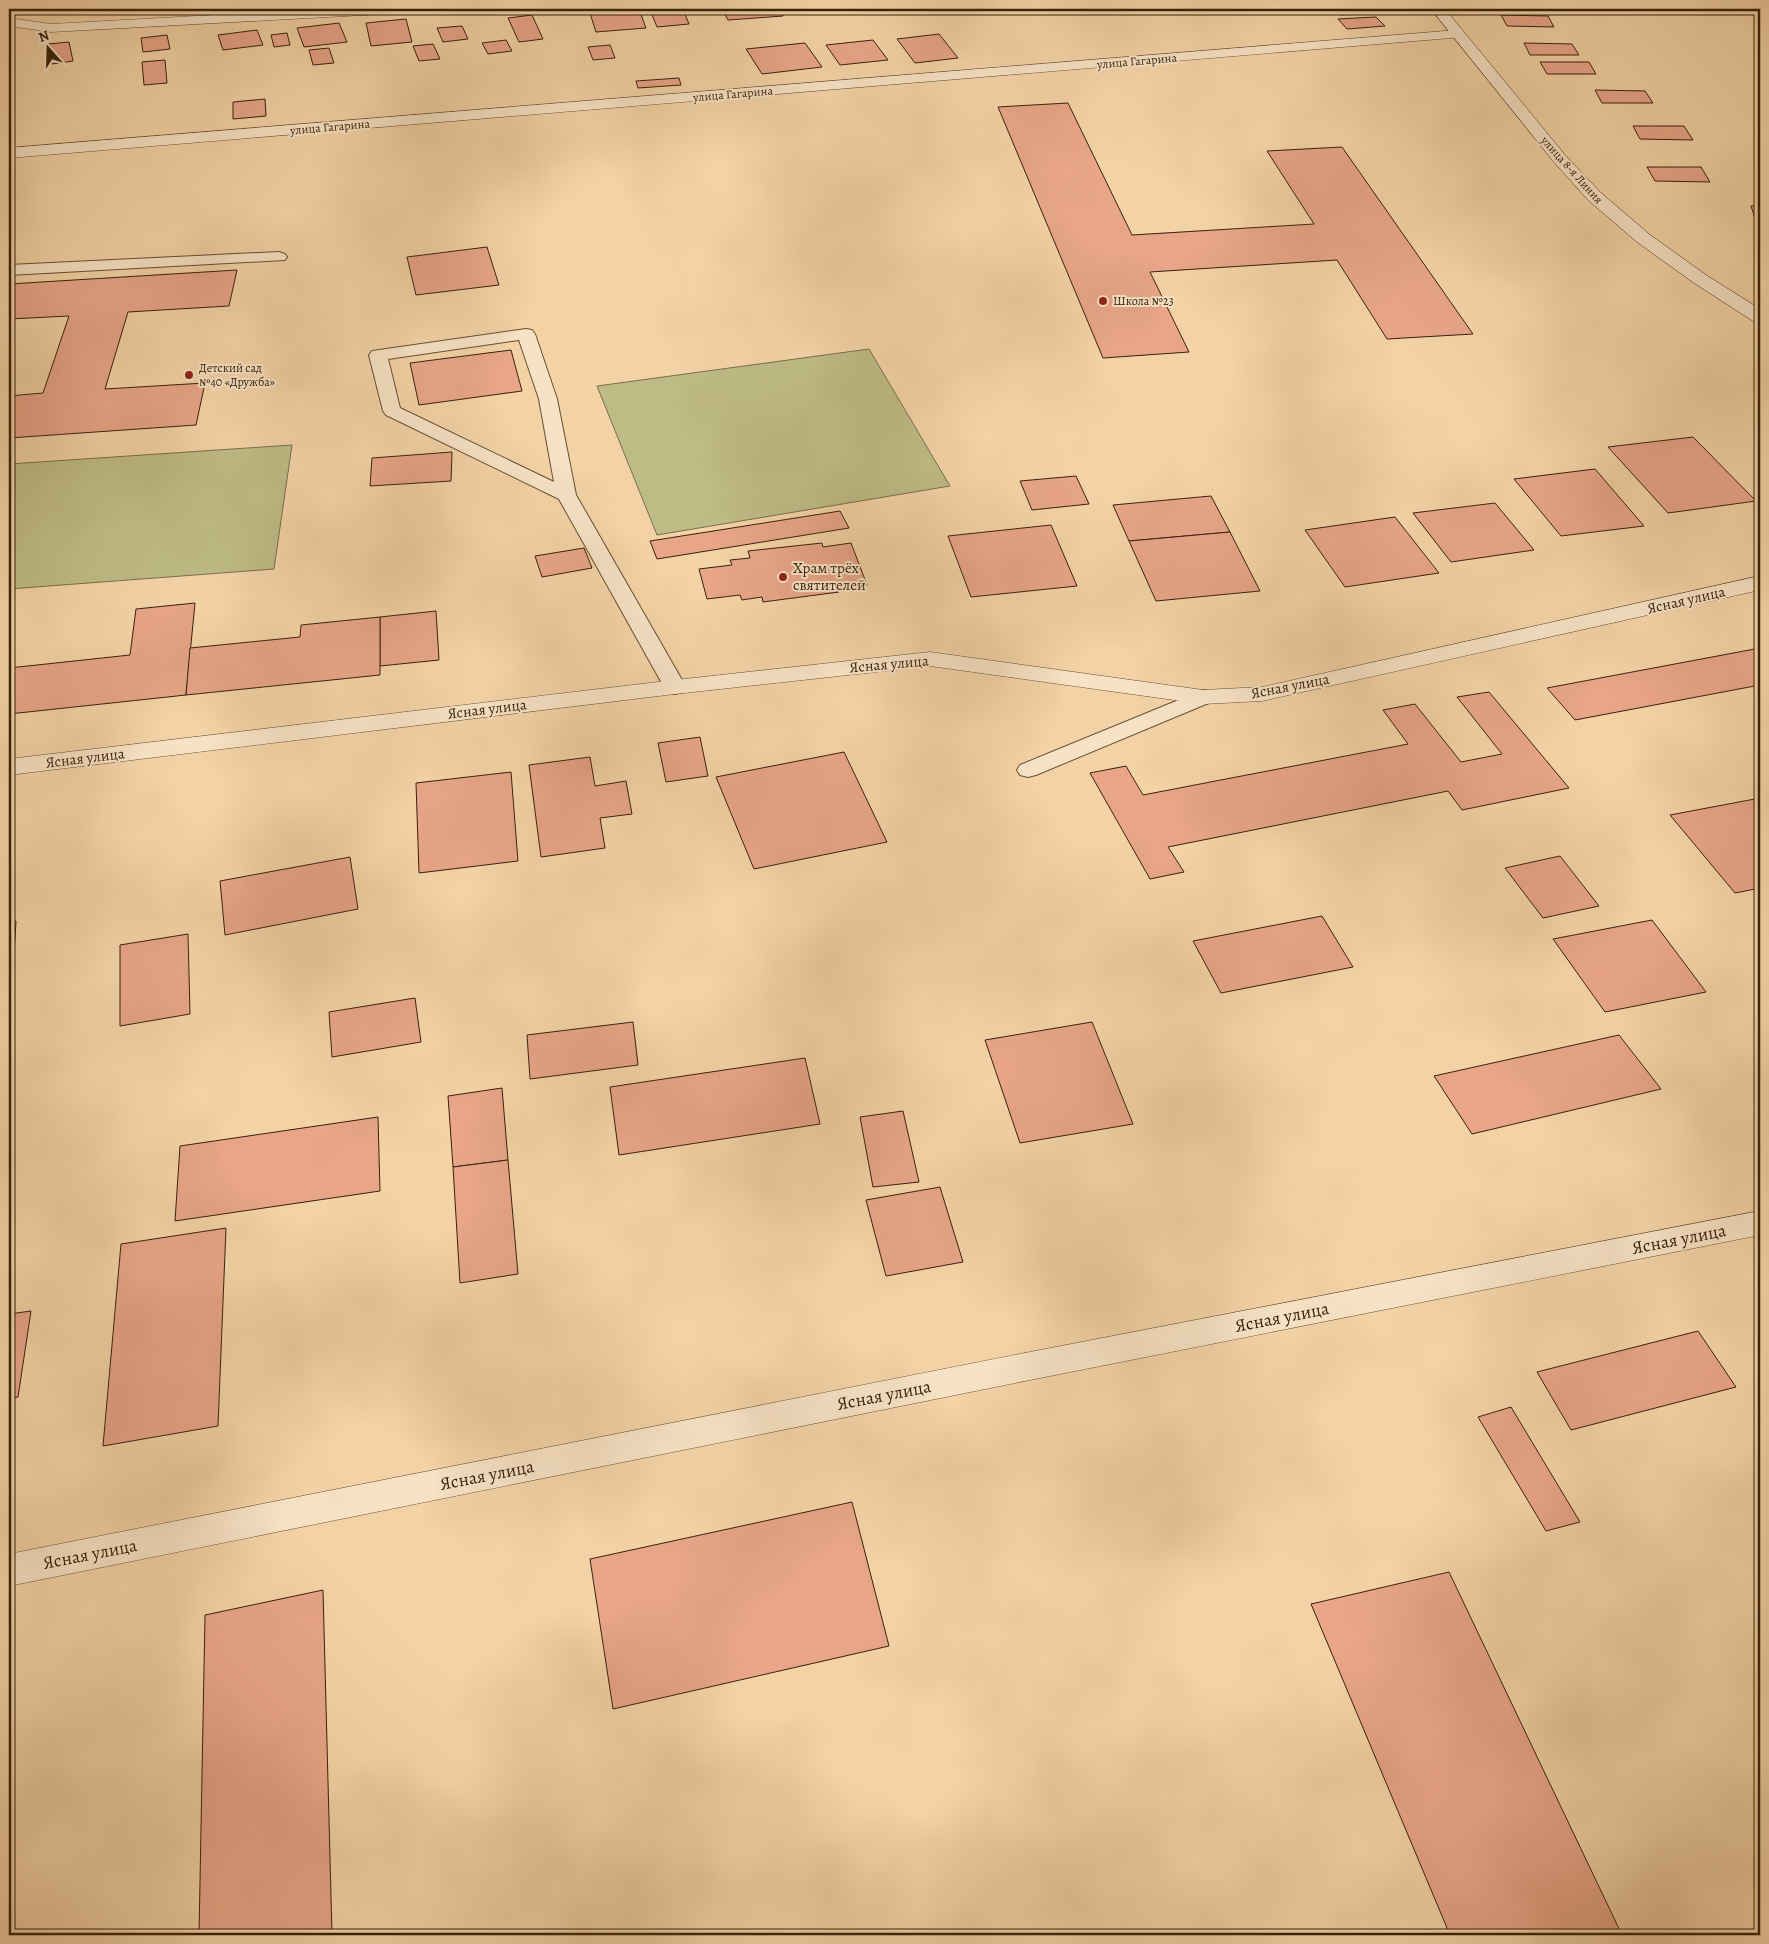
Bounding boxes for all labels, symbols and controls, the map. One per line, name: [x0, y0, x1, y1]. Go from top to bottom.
north arrow: [22, 22, 72, 72]
text: N: [36, 26, 52, 47]
street label: улица Гагарина: [1095, 49, 1178, 73]
street label: улица Гагарина: [691, 82, 774, 106]
street label: улица Гагарина: [288, 115, 371, 139]
street label: улица 8-я Линия: [1537, 132, 1607, 207]
place label: Школа №23: [1113, 293, 1174, 309]
marker: Школа №23: [1097, 295, 1109, 307]
place label: Детский сад №40 «Дружба»: [199, 360, 275, 390]
marker: Детский сад №40 «Дружба»: [183, 369, 195, 381]
place label: Храм трёх святителей: [793, 558, 866, 595]
marker: Храм трёх святителей: [777, 571, 789, 583]
street label: Ясная улица: [1645, 581, 1727, 619]
street label: Ясная улица: [849, 651, 930, 677]
street label: Ясная улица: [1249, 669, 1331, 703]
street label: Ясная улица: [446, 694, 528, 724]
street label: Ясная улица: [44, 743, 126, 773]
street label: Ясная улица: [1630, 1218, 1729, 1260]
street label: Ясная улица: [1233, 1296, 1332, 1338]
street label: Ясная улица: [835, 1374, 934, 1416]
street label: Ясная улица: [438, 1454, 537, 1496]
street label: Ясная улица: [41, 1533, 140, 1575]

